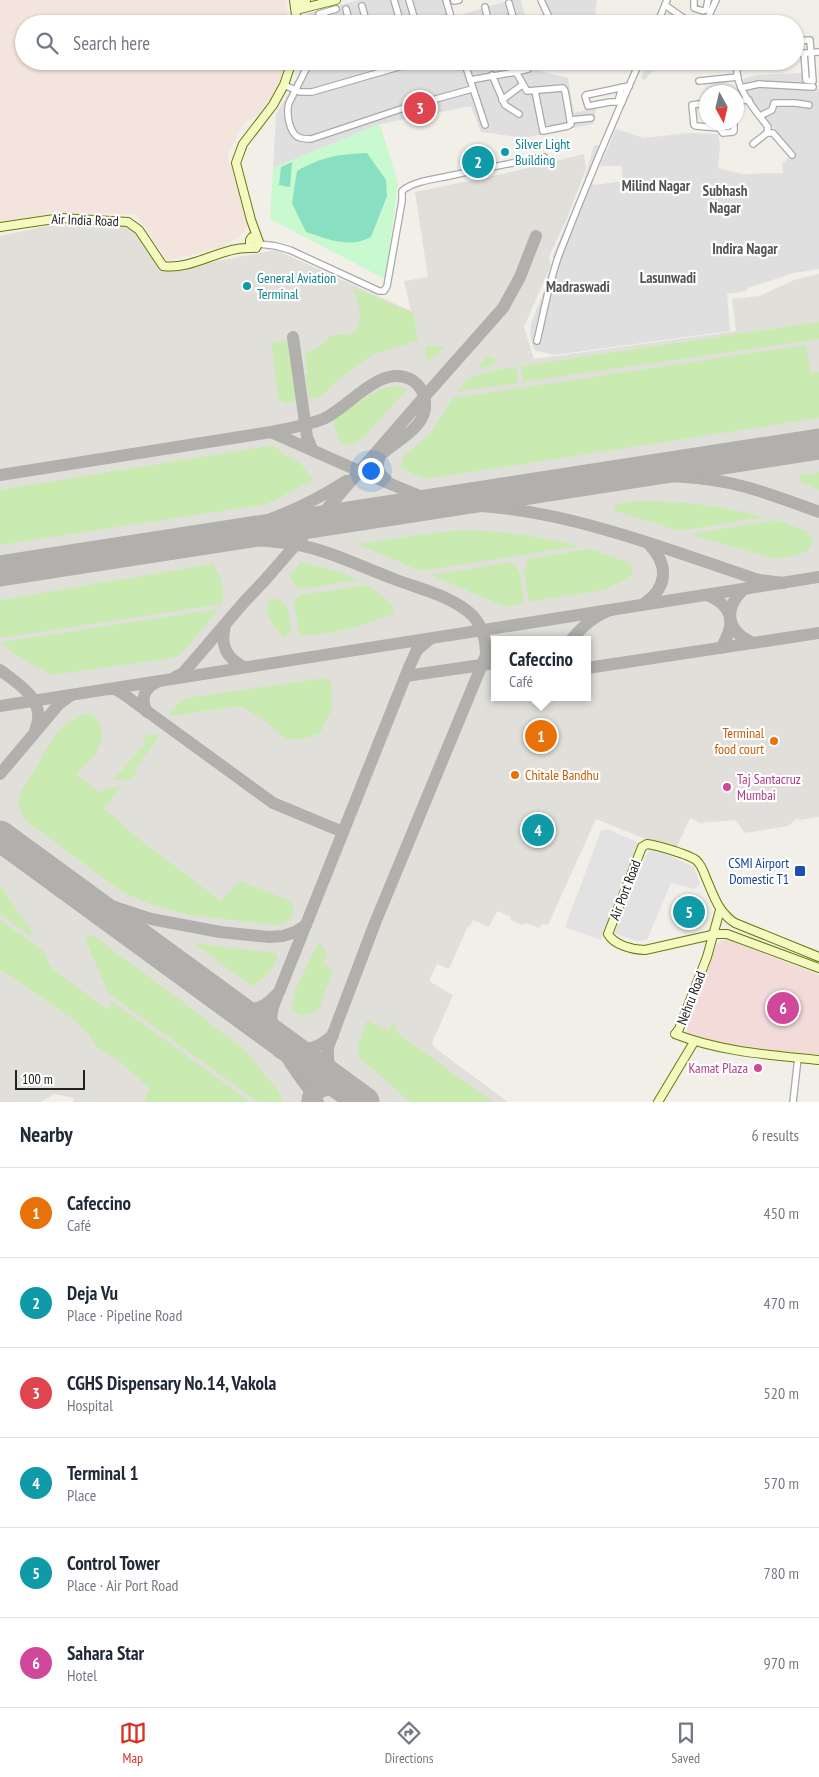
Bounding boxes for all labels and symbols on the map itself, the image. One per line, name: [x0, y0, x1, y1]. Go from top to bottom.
north arrow: [699, 85, 744, 130]
pin: 3: [404, 89, 436, 127]
place label: Silver Light Building: [515, 135, 570, 169]
pin: 2: [462, 143, 494, 181]
marker: Silver Light Building: [499, 146, 511, 158]
district label: Milind Nagar: [622, 176, 691, 195]
district label: Subhash Nagar: [703, 181, 748, 217]
street label: Air India Road: [51, 210, 119, 230]
district label: Indira Nagar: [712, 239, 778, 258]
district label: Lasunwadi: [640, 268, 696, 287]
place label: General Aviation Terminal: [257, 269, 336, 303]
district label: Madraswadi: [546, 277, 610, 296]
marker: General Aviation Terminal: [241, 280, 253, 292]
your location: [358, 458, 384, 484]
pin: 1: [525, 717, 557, 755]
place label: Terminal food court: [714, 724, 765, 758]
marker: Terminal food court: [768, 735, 780, 747]
place label: Chitale Bandhu: [525, 766, 599, 784]
marker: Chitale Bandhu: [509, 769, 521, 781]
place label: Taj Santacruz Mumbai: [737, 770, 801, 804]
marker: Taj Santacruz Mumbai: [721, 781, 733, 793]
pin: 4: [522, 811, 554, 849]
place label: CSMI Airport Domestic T1: [728, 854, 789, 888]
street label: Air Port Road: [605, 857, 645, 923]
marker: CSMI Airport Domestic T1: [793, 864, 807, 878]
pin: 5: [673, 893, 705, 931]
street label: Nehru Road: [673, 969, 709, 1027]
pin: 6: [767, 989, 799, 1027]
place label: Kamat Plaza: [688, 1059, 748, 1077]
marker: Kamat Plaza: [752, 1062, 764, 1074]
scale bar: [15, 1067, 85, 1090]

